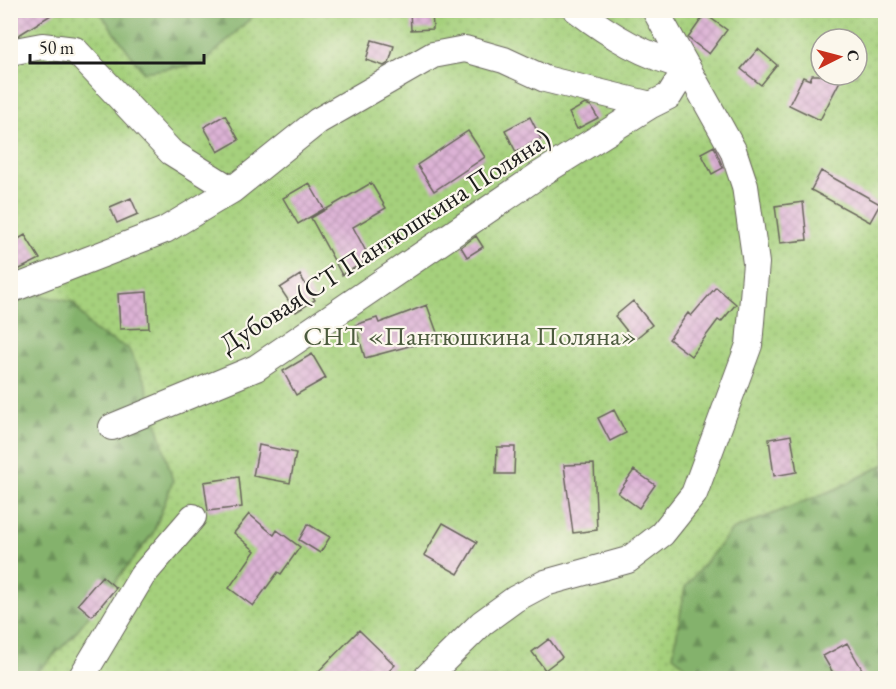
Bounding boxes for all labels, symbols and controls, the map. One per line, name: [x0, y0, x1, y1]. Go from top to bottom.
scale bar: [30, 27, 204, 65]
north arrow: [809, 27, 869, 87]
text: 50 m: [39, 36, 74, 59]
text: С: [842, 49, 864, 62]
street label: Дубовая(СТ Пантюшкина Поляна): [212, 120, 557, 361]
park label: СНТ «Пантюшкина Поляна»: [303, 318, 637, 353]

